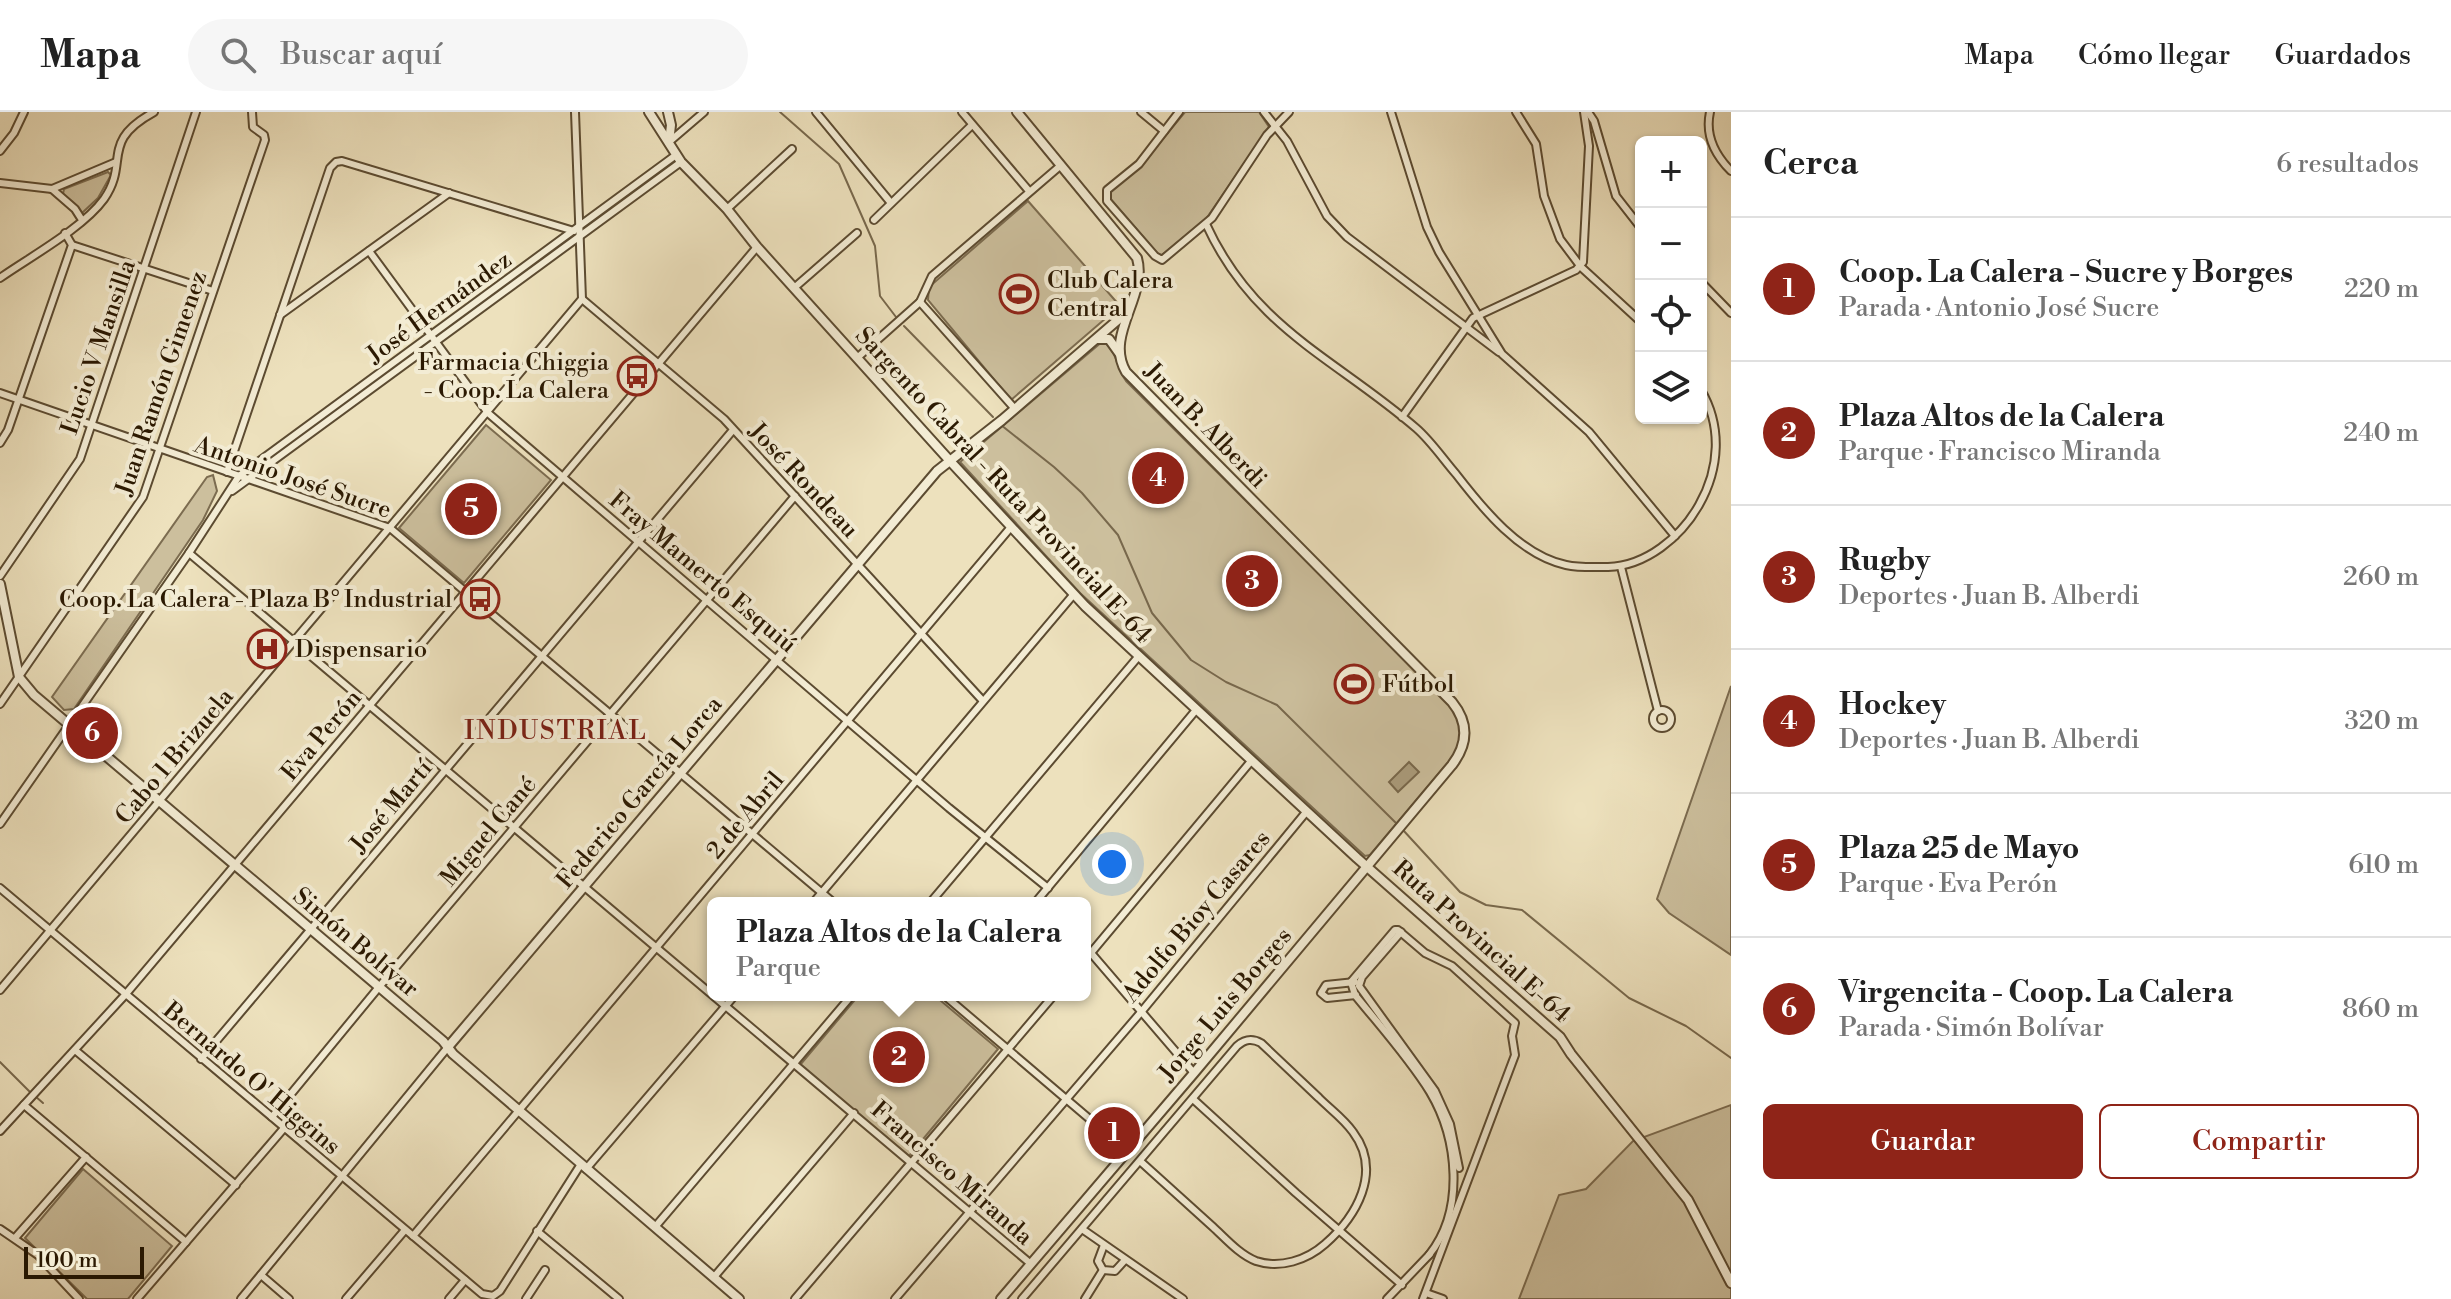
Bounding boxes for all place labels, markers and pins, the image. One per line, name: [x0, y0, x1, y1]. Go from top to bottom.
place label: Club Calera Central: [1047, 266, 1174, 324]
sports icon: Club Calera Central: [998, 273, 1040, 315]
place label: Farmacia Chiggia - Coop. La Calera: [418, 348, 610, 406]
bus stop icon: Farmacia Chiggia - Coop. La Calera: [616, 355, 658, 397]
pin: 4: [1132, 448, 1184, 508]
pin: 5: [445, 479, 497, 539]
pin: 3: [1226, 551, 1278, 611]
bus stop icon: Coop. La Calera - Plaza B° Industrial: [459, 578, 501, 620]
place label: Coop. La Calera - Plaza B° Industrial: [59, 585, 452, 615]
hospital icon: Dispensario: [246, 628, 288, 670]
place label: Dispensario: [295, 635, 427, 665]
sports icon: Fútbol: [1333, 663, 1375, 705]
place label: Fútbol: [1382, 670, 1454, 700]
pin: 6: [66, 703, 118, 763]
pin: 2: [873, 1027, 925, 1087]
pin: 1: [1088, 1103, 1140, 1163]

